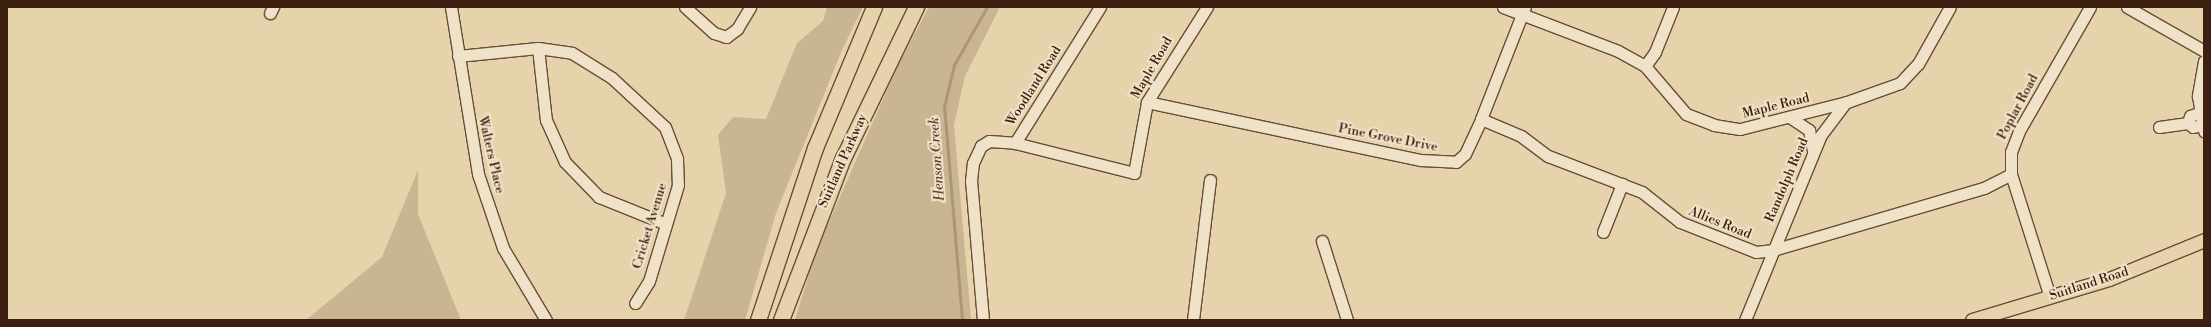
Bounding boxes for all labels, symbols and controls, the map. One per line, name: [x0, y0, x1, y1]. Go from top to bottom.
street label: Maple Road: [1128, 34, 1176, 102]
street label: Woodland Road: [1003, 43, 1065, 129]
street label: Poplar Road: [1994, 72, 2042, 142]
street label: Maple Road: [1741, 90, 1811, 122]
street label: Suitland Parkway: [815, 112, 871, 210]
street label: Walters Place: [475, 115, 507, 195]
water label: Henson Creek: [926, 116, 948, 202]
street label: Pine Grove Drive: [1337, 121, 1439, 155]
street label: Randolph Road: [1762, 135, 1812, 225]
street label: Cricket Avenue: [630, 181, 670, 271]
street label: Allies Road: [1686, 203, 1754, 243]
street label: Suitland Road: [2048, 264, 2130, 304]

